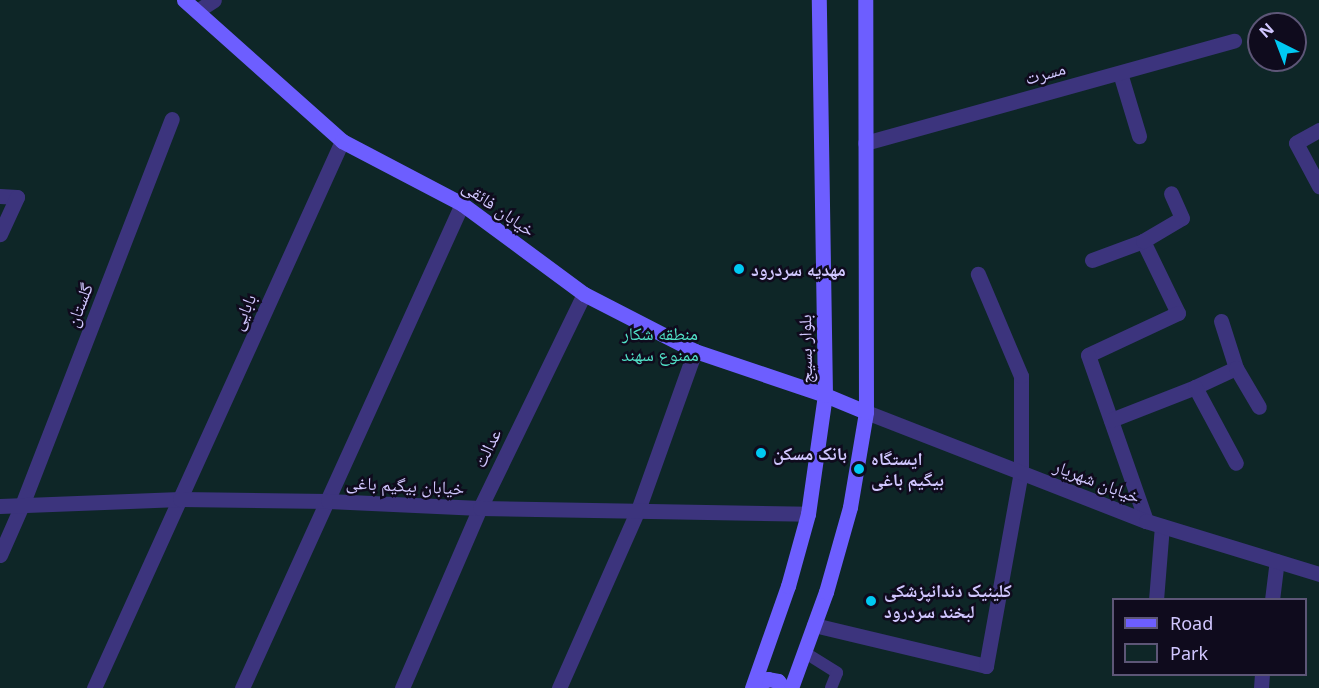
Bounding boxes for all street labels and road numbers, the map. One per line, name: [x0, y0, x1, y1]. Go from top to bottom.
street label: مسرت: [1022, 57, 1068, 89]
street label: خیابان فائقی: [459, 175, 539, 241]
street label: گلستان: [61, 280, 97, 330]
street label: بابایی: [225, 290, 261, 334]
street label: بلوار بسیج: [794, 314, 816, 384]
street label: عدالت: [468, 425, 506, 471]
street label: خیابان شهریار: [1051, 455, 1143, 507]
street label: خیابان بیگیم باغی: [345, 471, 465, 499]

